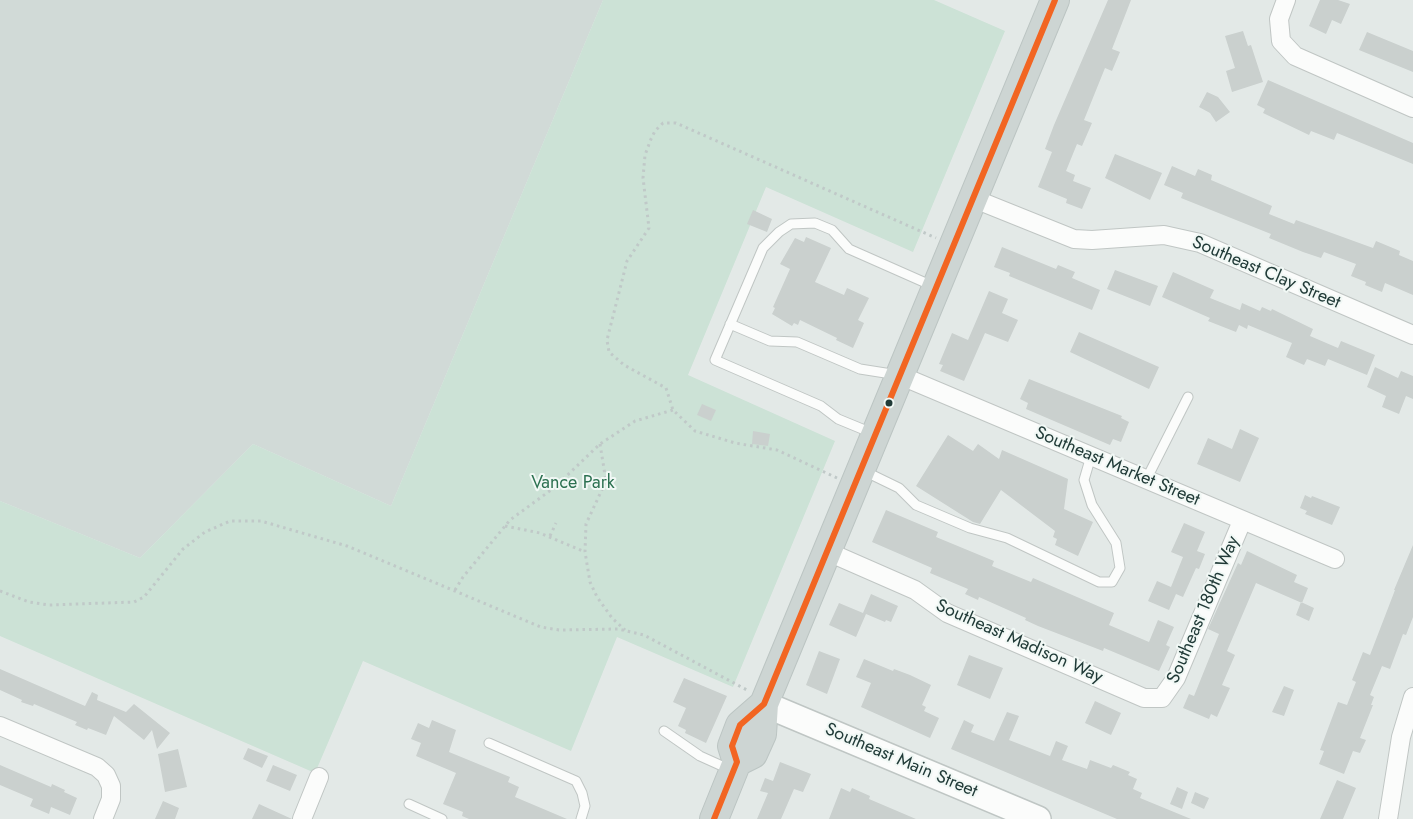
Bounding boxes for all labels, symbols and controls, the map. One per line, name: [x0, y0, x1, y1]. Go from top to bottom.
street label: Southeast Clay Street: [1189, 232, 1343, 314]
unlabelled marker: [884, 398, 894, 408]
street label: Southeast Market Street: [1031, 423, 1203, 511]
park label: Vance Park: [531, 473, 615, 495]
street label: Southeast 180th Way: [1163, 533, 1245, 687]
street label: Southeast Madison Way: [932, 595, 1106, 689]
street label: Southeast Main Street: [822, 719, 980, 803]

